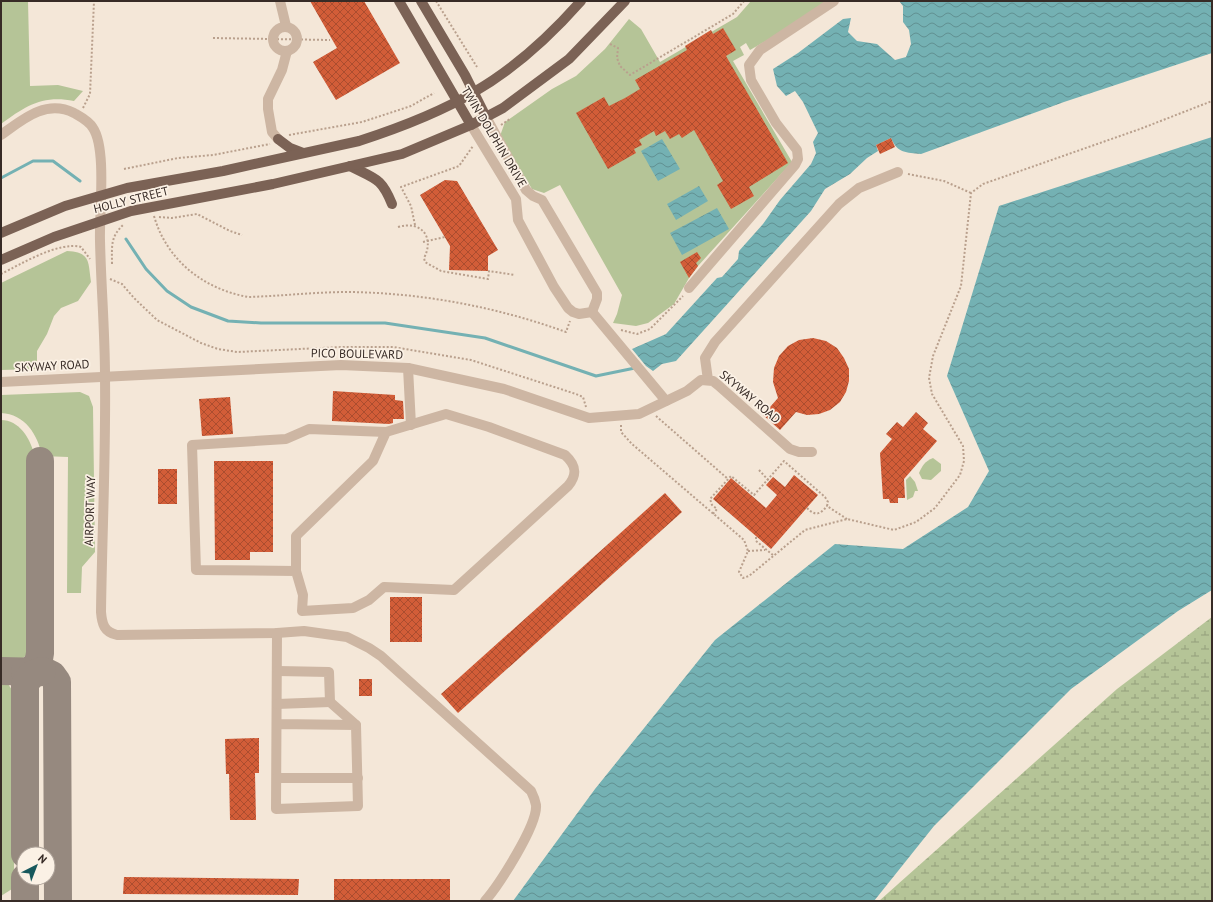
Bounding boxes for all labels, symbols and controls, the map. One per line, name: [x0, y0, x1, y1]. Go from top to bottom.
street label: TWIN DOLPHIN DRIVE: [458, 84, 530, 190]
street label: HOLLY STREET: [92, 183, 170, 216]
street label: PICO BOULEVARD: [311, 345, 403, 362]
street label: SKYWAY ROAD: [14, 356, 90, 375]
street label: SKYWAY ROAD: [717, 367, 784, 427]
street label: AIRPORT WAY: [81, 475, 98, 546]
north arrow: [16, 846, 56, 886]
text: N: [35, 851, 50, 866]

